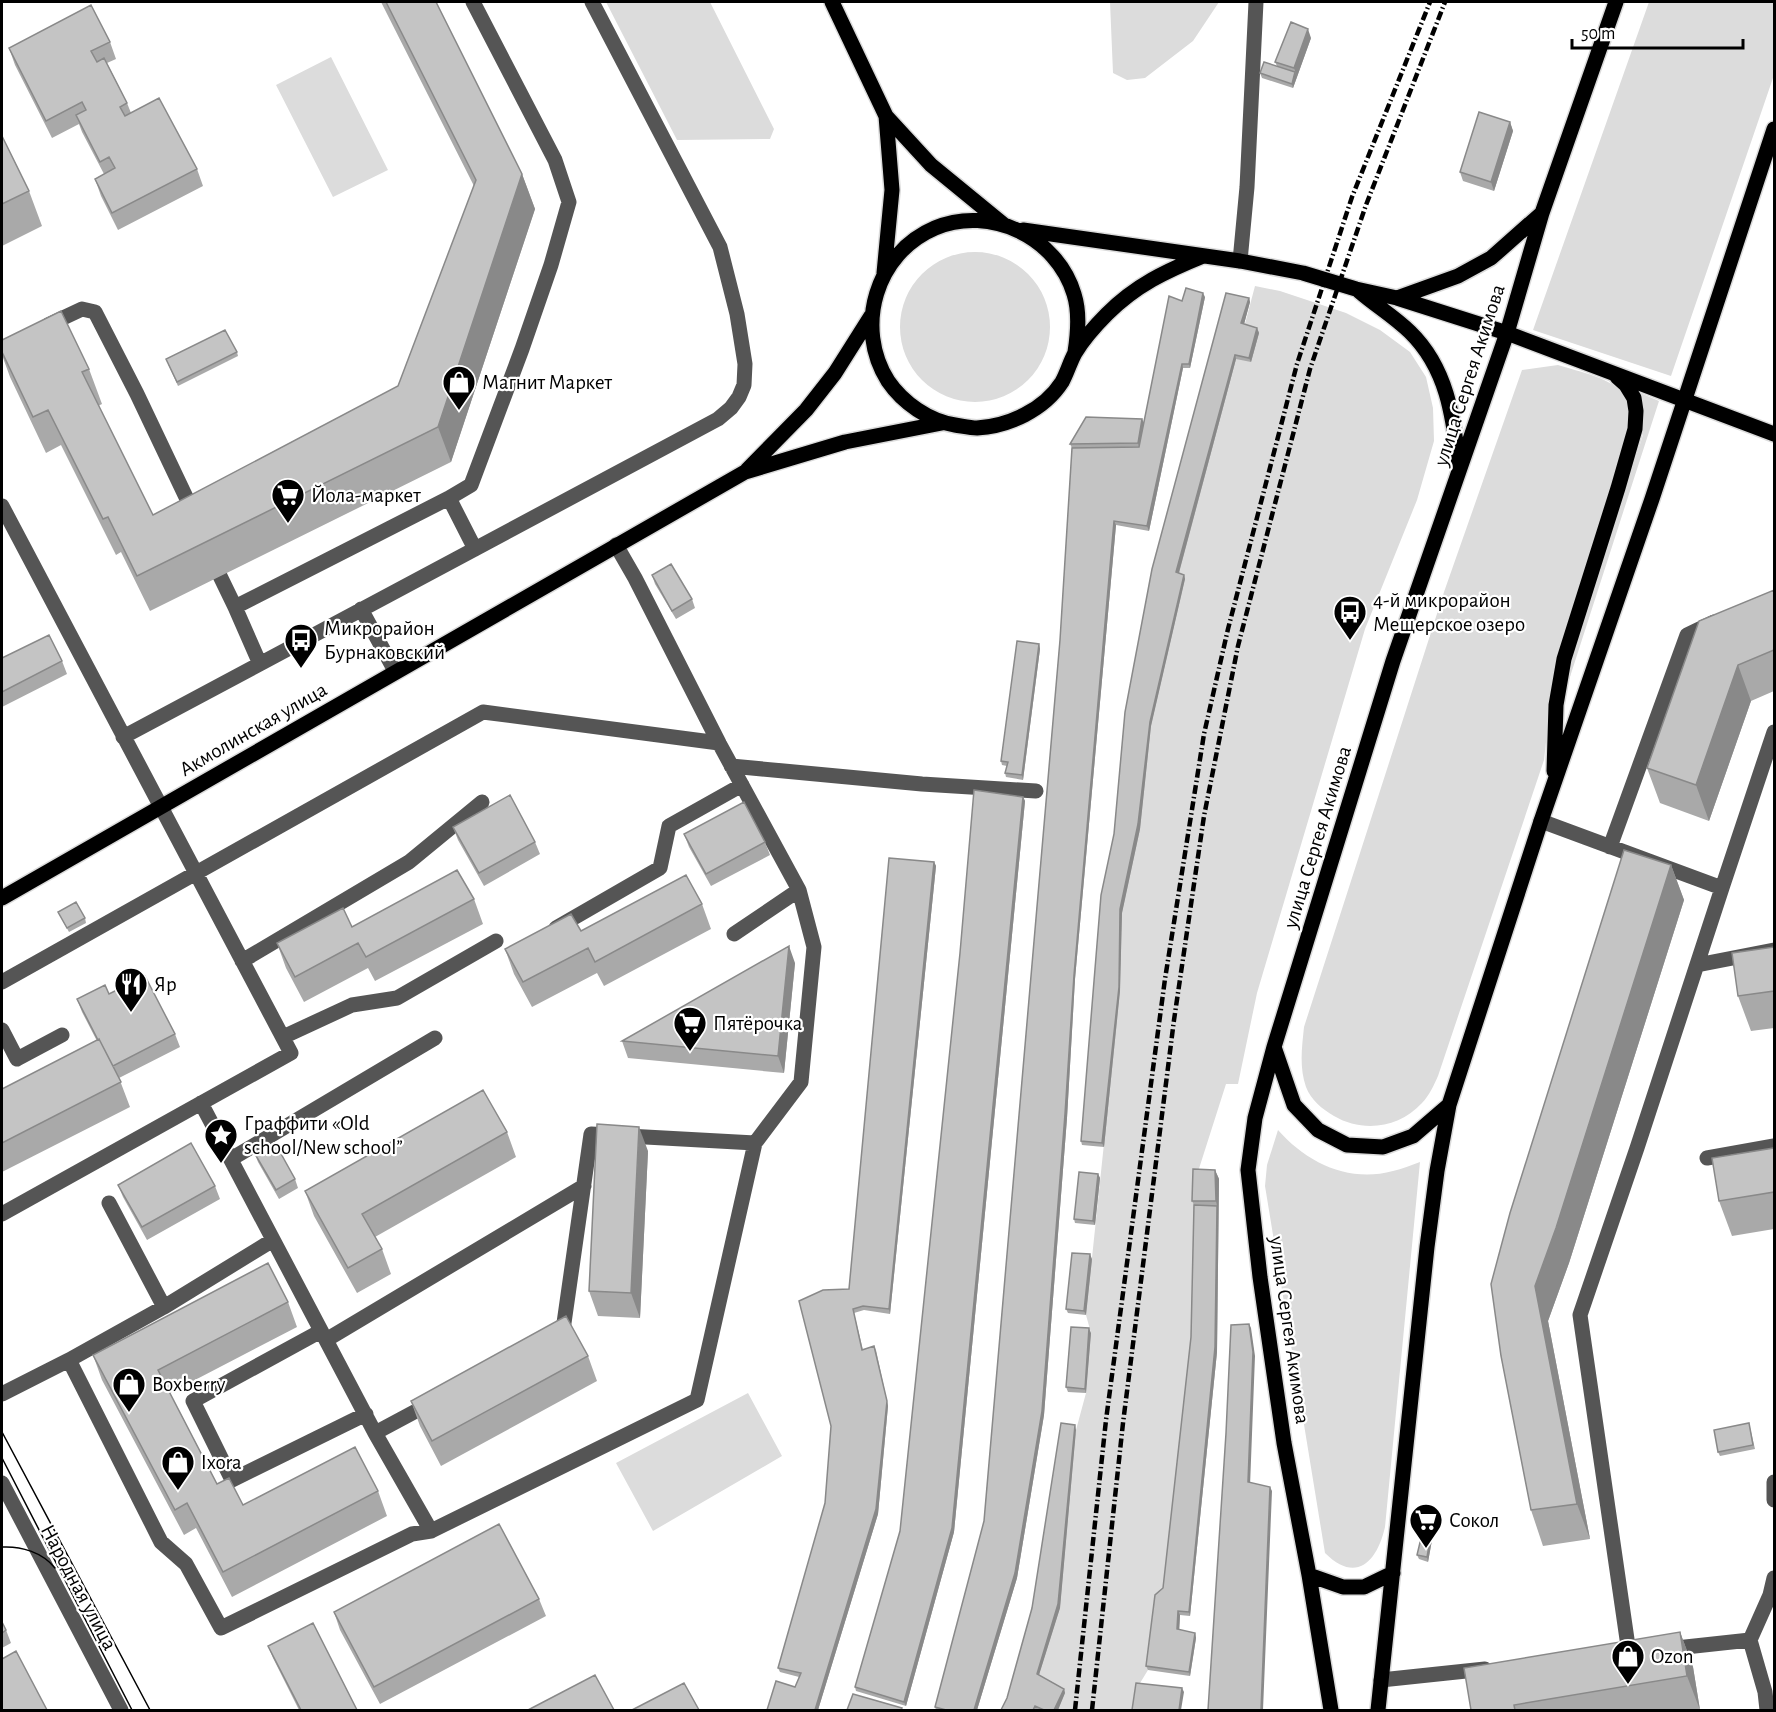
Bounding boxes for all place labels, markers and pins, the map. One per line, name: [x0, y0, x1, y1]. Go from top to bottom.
shop icon: Магнит Маркет: [441, 364, 477, 411]
place label: Магнит Маркет: [482, 372, 613, 393]
supermarket icon: Йола-маркет: [270, 477, 306, 524]
place label: Йола-маркет: [311, 484, 421, 506]
place label: 4-й микрорайон Мещерское озеро: [1373, 590, 1525, 635]
bus stop icon: 4-й микрорайон Мещерское озеро: [1332, 594, 1368, 641]
place label: Микрорайон Бурнаковский: [324, 618, 445, 663]
bus stop icon: Микрорайон Бурнаковский: [283, 622, 319, 669]
restaurant icon: Яр: [113, 966, 149, 1013]
place label: Яр: [154, 974, 177, 995]
supermarket icon: Пятёрочка: [672, 1005, 708, 1052]
place label: Пятёрочка: [713, 1013, 803, 1034]
place label: Граффити «Old school/New school”: [244, 1113, 403, 1158]
place icon: Граффити «Old school/New school”: [203, 1117, 239, 1164]
shop icon: Boxberry: [111, 1366, 147, 1413]
place label: Boxberry: [152, 1374, 225, 1395]
shop icon: Ixora: [160, 1444, 196, 1491]
place label: Ixora: [201, 1452, 242, 1473]
supermarket icon: Сокол: [1408, 1502, 1444, 1549]
place label: Сокол: [1449, 1510, 1499, 1531]
shop icon: Ozon: [1610, 1638, 1646, 1685]
place label: Ozon: [1651, 1646, 1694, 1667]

